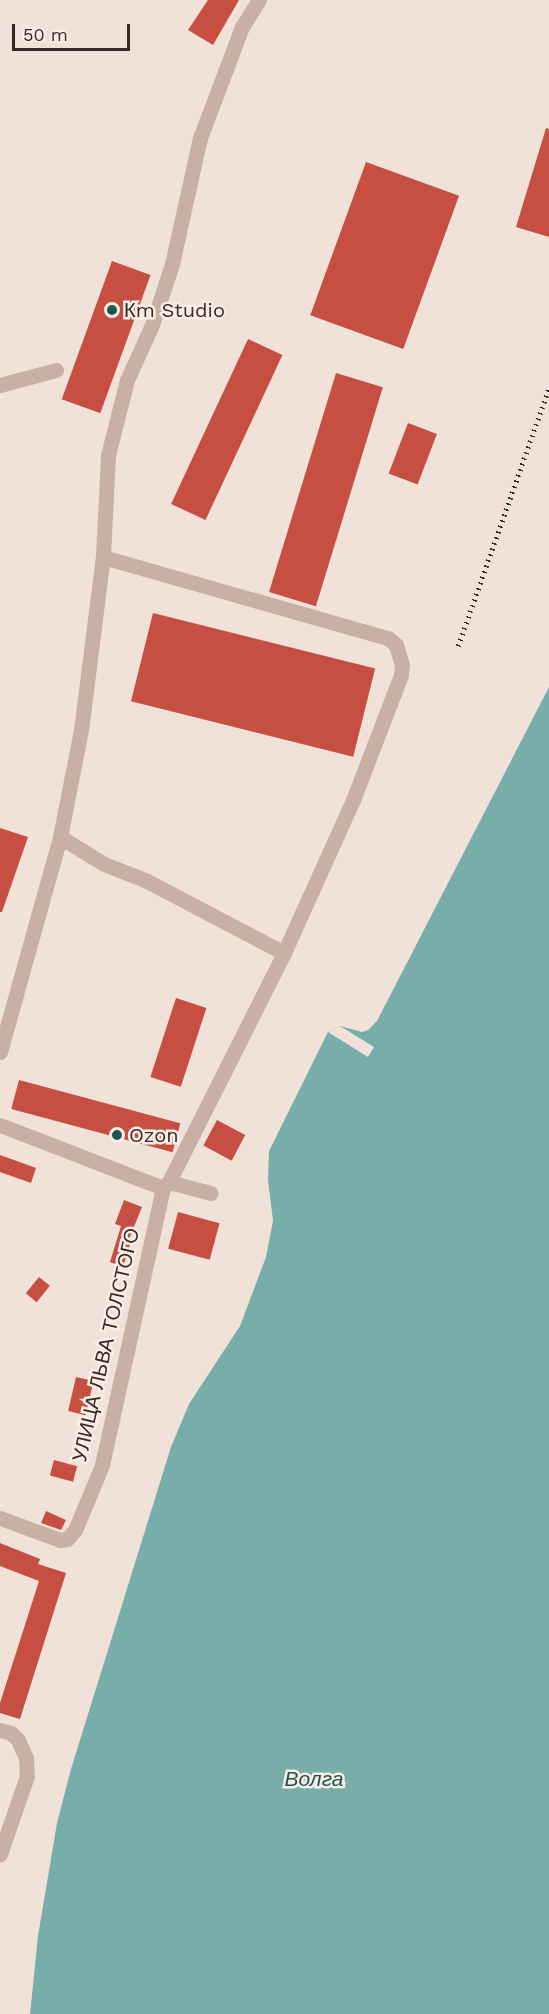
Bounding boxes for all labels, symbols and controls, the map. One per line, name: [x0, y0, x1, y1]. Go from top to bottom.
scale bar: [15, 12, 134, 50]
text: 50 m: [23, 24, 68, 45]
place label: Кm Studio: [124, 298, 225, 322]
marker: Кm Studio: [105, 303, 119, 317]
place label: Ozon: [129, 1123, 179, 1147]
marker: Ozon: [110, 1128, 124, 1142]
street label: УЛИЦА ЛЬВА ТОЛСТОГО: [67, 1226, 145, 1464]
water label: Волга: [285, 1766, 343, 1792]

